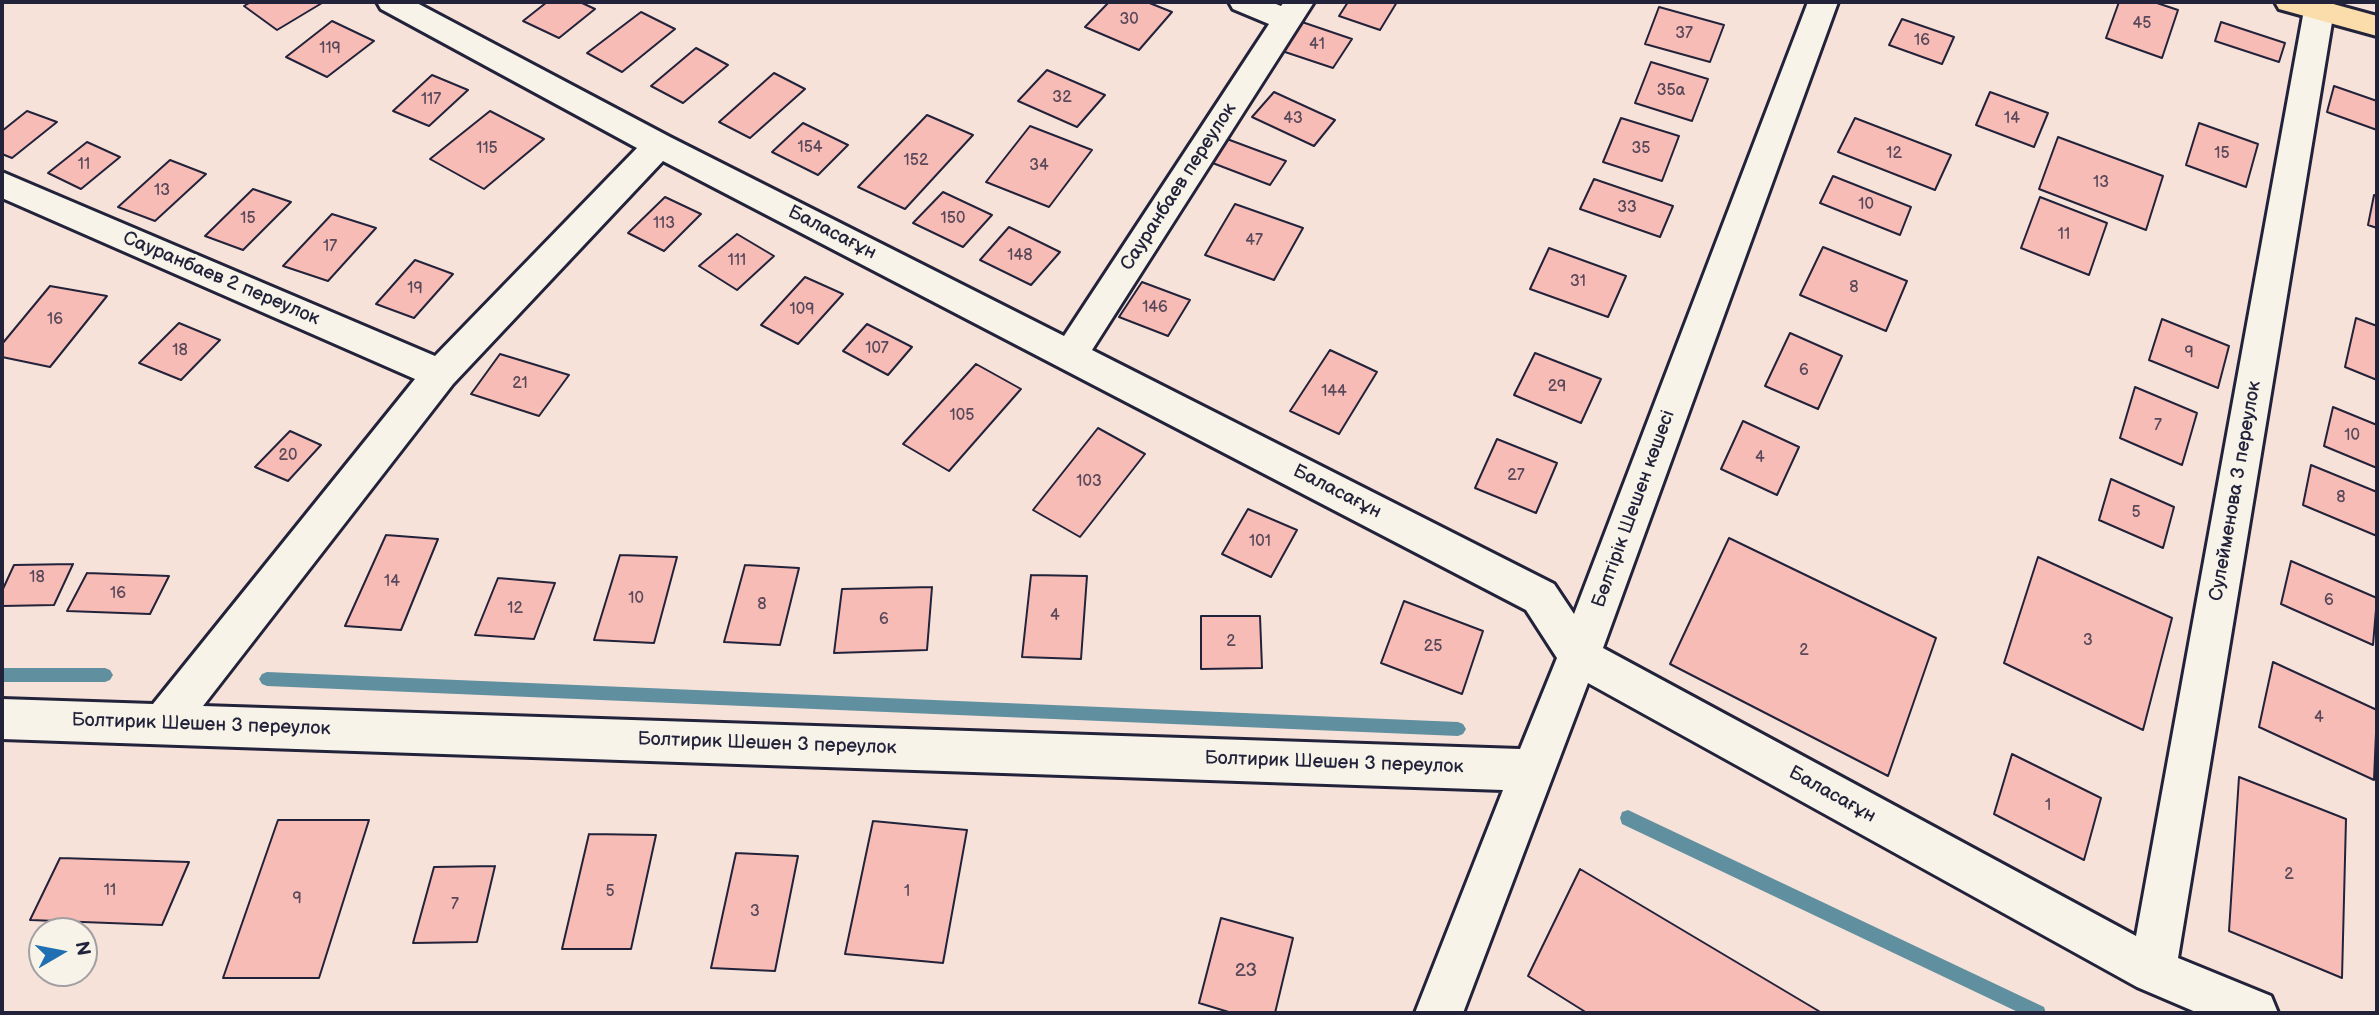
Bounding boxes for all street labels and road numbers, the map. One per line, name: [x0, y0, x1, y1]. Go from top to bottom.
street label: Сауранбаев переулок: [1116, 99, 1242, 275]
street label: Баласағұн: [784, 201, 880, 265]
street label: Сауранбаев 2 переулок: [119, 227, 323, 331]
street label: Сулейменова 3 переулок: [2205, 379, 2267, 603]
street label: Бөлтірік Шешен көшесі: [1588, 407, 1680, 611]
street label: Баласағұн: [1289, 460, 1385, 524]
street label: Болтирик Шешен 3 переулок: [71, 709, 331, 741]
street label: Болтирик Шешен 3 переулок: [637, 728, 897, 760]
street label: Болтирик Шешен 3 переулок: [1204, 747, 1464, 779]
street label: Баласағұн: [1784, 762, 1880, 828]

